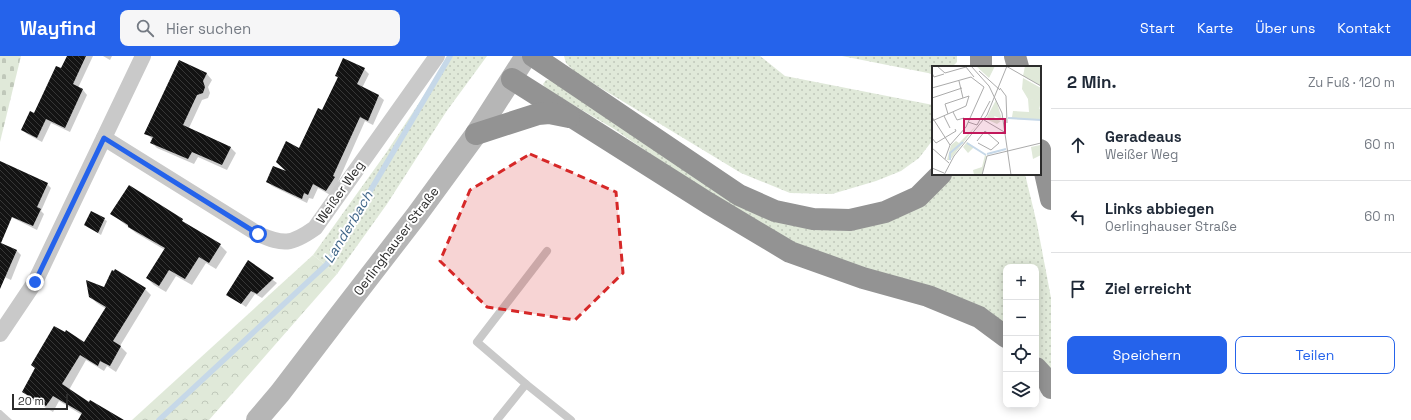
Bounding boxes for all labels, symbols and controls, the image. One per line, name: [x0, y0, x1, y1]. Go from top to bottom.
search box: [120, 10, 400, 46]
text: Wayfind: [20, 16, 96, 41]
icon: search: [134, 17, 156, 39]
text: Hier suchen: [166, 19, 251, 38]
text: Start: [1140, 19, 1175, 37]
text: Karte: [1197, 19, 1233, 37]
text: Über uns: [1255, 19, 1315, 37]
text: Kontakt: [1337, 19, 1391, 37]
inset map: [932, 66, 1041, 175]
text: 2 Min.: [1067, 71, 1116, 93]
text: Zu Fuß · 120 m: [1308, 74, 1395, 91]
text: Geradeaus: [1105, 127, 1182, 146]
icon: ahead: [1067, 134, 1089, 156]
text: 60 m: [1364, 136, 1395, 153]
text: Weißer Weg: [1105, 146, 1178, 163]
street label: Weißer Weg: [312, 157, 368, 227]
street label: Oerlinghauser Straße: [350, 183, 442, 299]
water label: Landerbach: [320, 187, 377, 266]
text: Links abbiegen: [1105, 199, 1214, 218]
icon: left: [1067, 206, 1089, 228]
text: 60 m: [1364, 208, 1395, 225]
text: Oerlinghauser Straße: [1105, 218, 1237, 235]
route start: [249, 225, 267, 243]
map controls: [1003, 264, 1039, 408]
button: +: [1003, 264, 1039, 300]
route end: [26, 273, 44, 291]
icon: arrive: [1067, 278, 1089, 300]
text: Ziel erreicht: [1105, 279, 1192, 298]
button: −: [1003, 300, 1039, 336]
button: locate: [1003, 336, 1039, 372]
button: Speichern: [1067, 336, 1227, 374]
button: Teilen: [1235, 336, 1395, 374]
button: layers: [1003, 372, 1039, 408]
scale bar: [12, 392, 68, 411]
text: 20 m: [18, 394, 44, 408]

